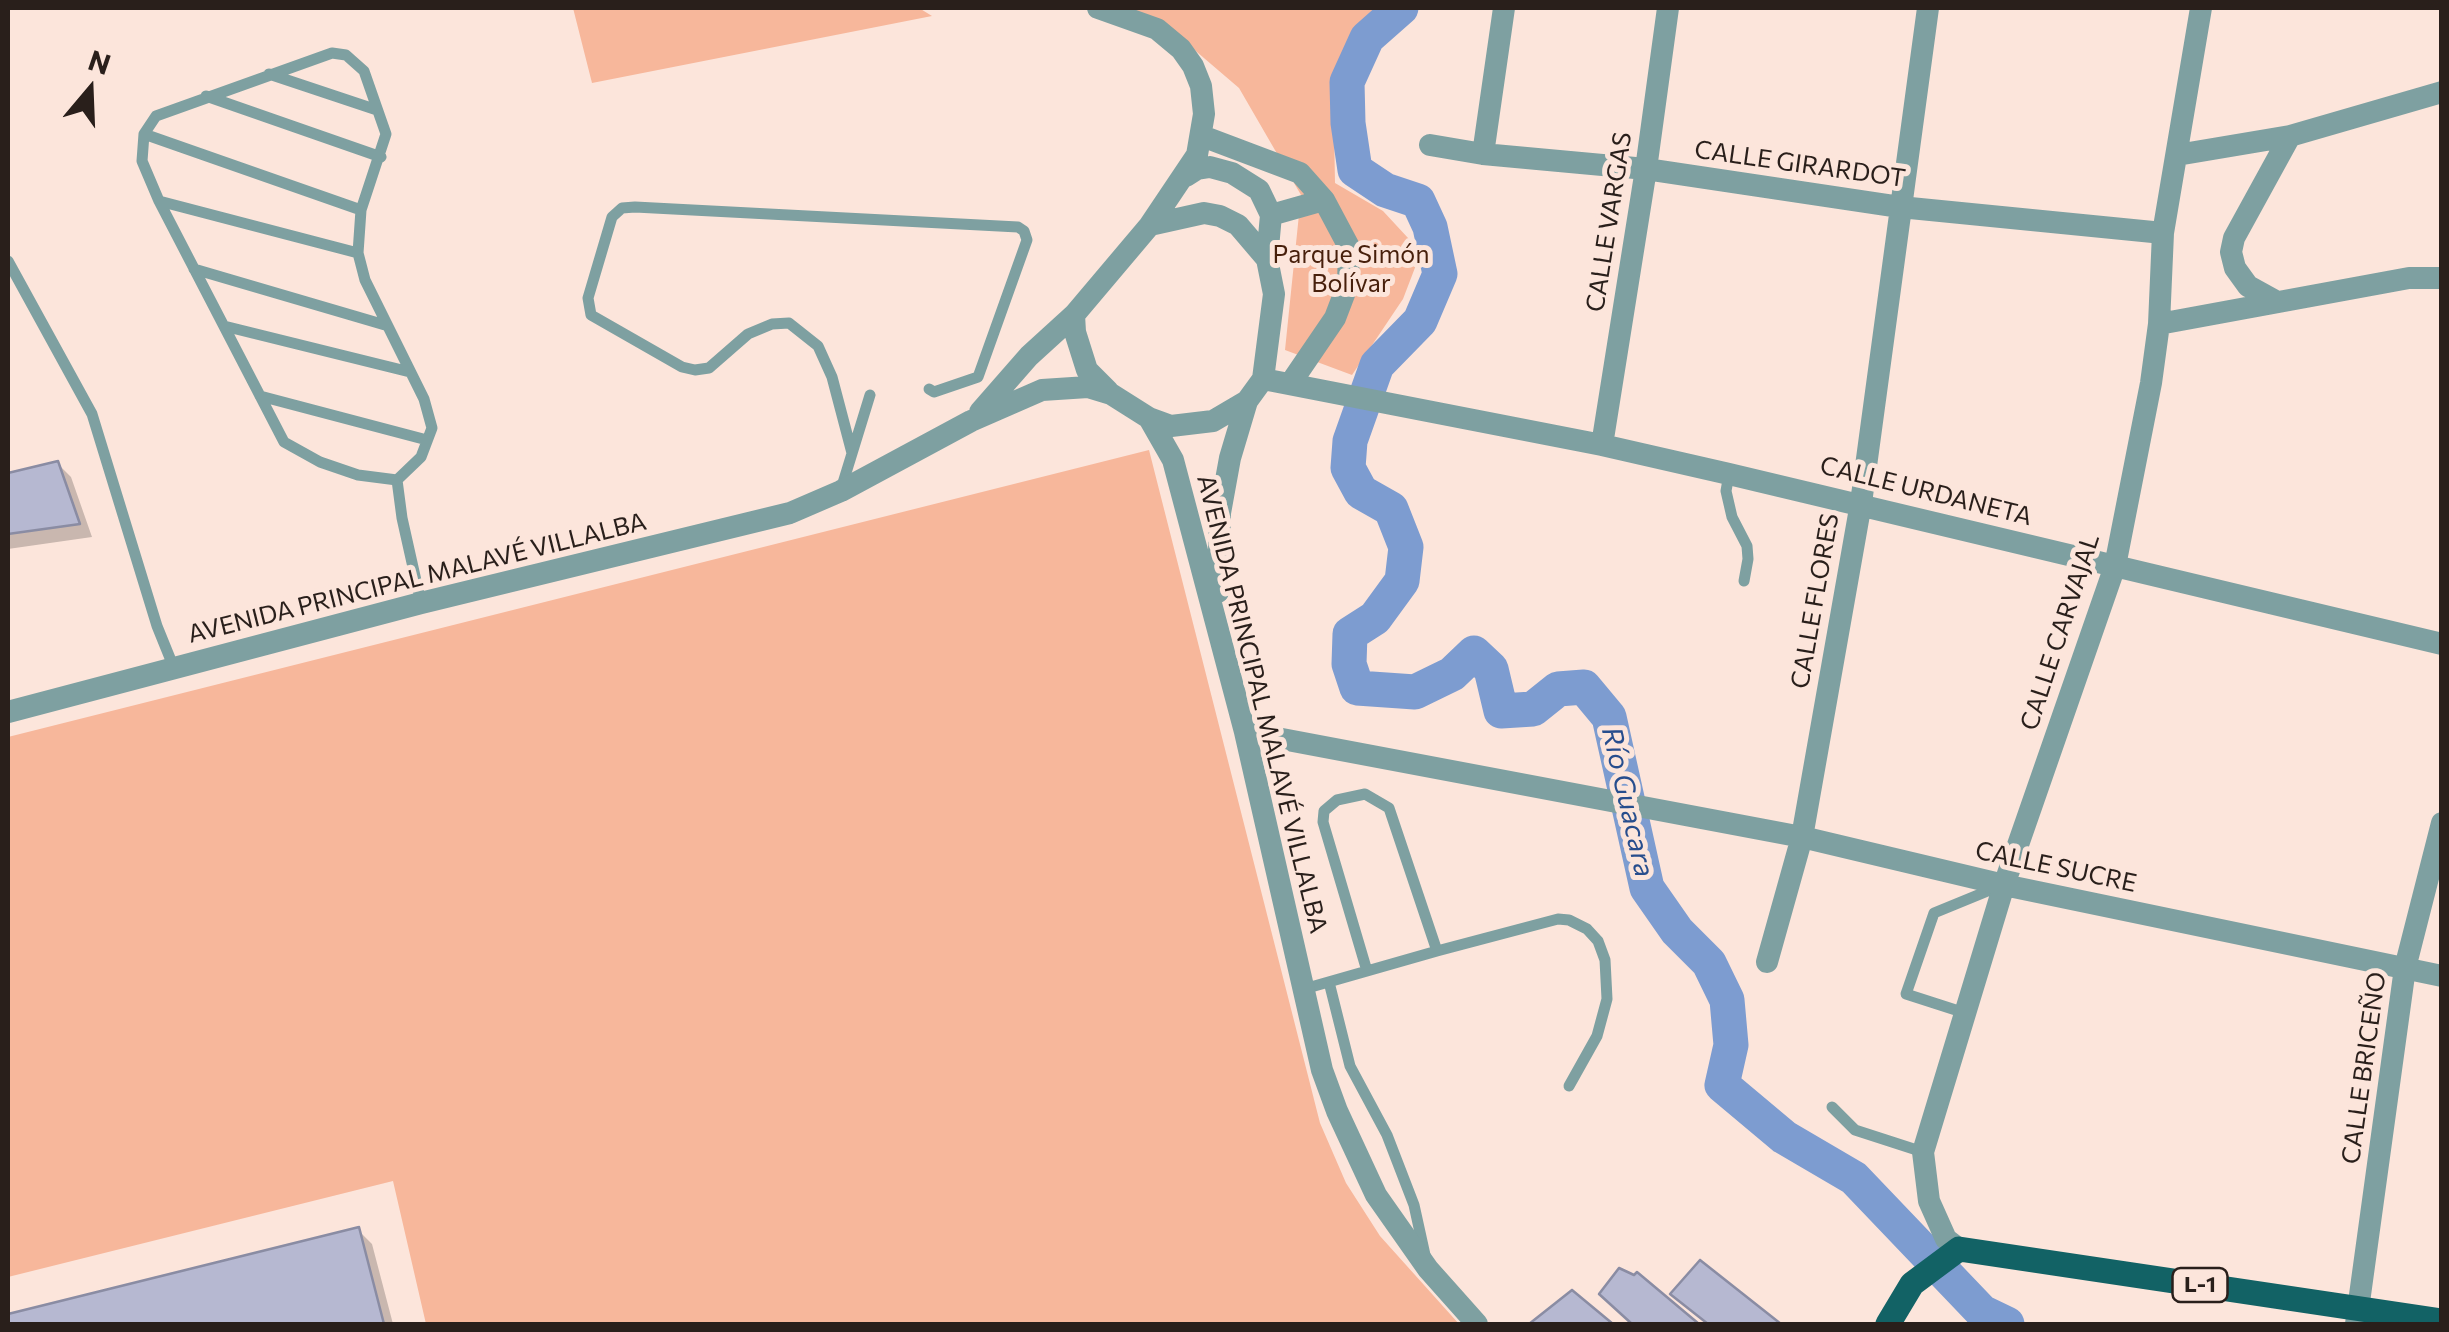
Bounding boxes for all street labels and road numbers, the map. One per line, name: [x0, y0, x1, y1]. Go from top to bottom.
street label: CALLE VARGAS: [1580, 130, 1638, 314]
street label: CALLE GIRARDOT: [1693, 134, 1907, 194]
street label: CALLE URDANETA: [1817, 450, 2035, 532]
street label: AVENIDA PRINCIPAL MALAVÉ VILLALBA: [1190, 472, 1334, 936]
street label: AVENIDA PRINCIPAL MALAVÉ VILLALBA: [185, 506, 649, 650]
street label: CALLE FLORES: [1785, 511, 1845, 691]
street label: CALLE CARVAJAL: [2014, 530, 2106, 734]
street label: CALLE SUCRE: [1973, 835, 2139, 899]
street label: CALLE BRICEÑO: [2336, 970, 2392, 1166]
road number: L-1: [2172, 1268, 2228, 1302]

